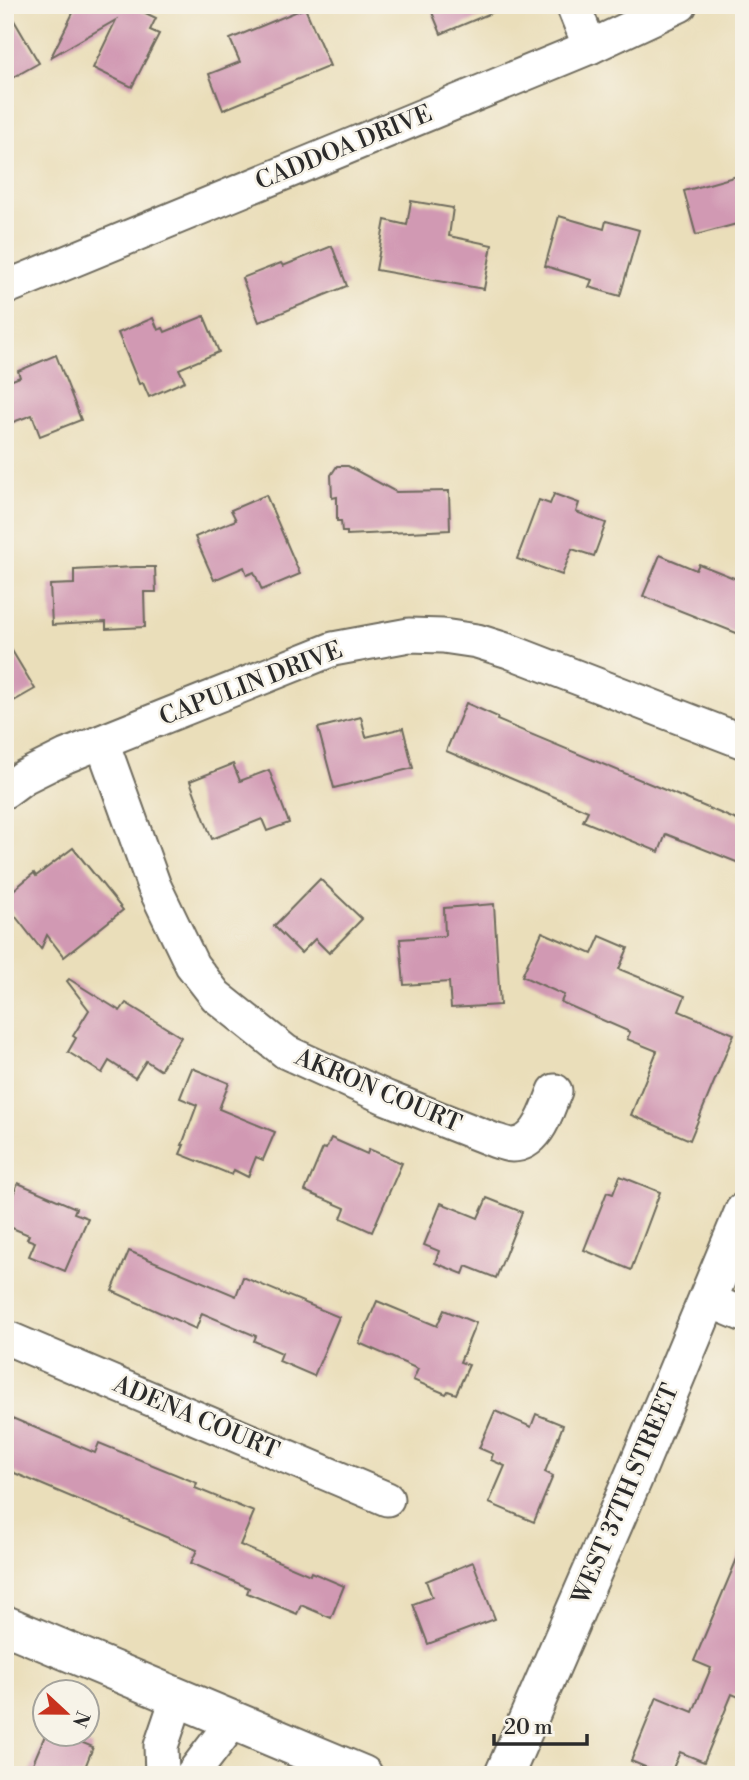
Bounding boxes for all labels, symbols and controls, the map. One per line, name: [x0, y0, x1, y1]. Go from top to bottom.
street label: CADDOA DRIVE: [251, 99, 437, 197]
street label: CAPULIN DRIVE: [155, 635, 347, 733]
street label: AKRON COURT: [289, 1042, 466, 1140]
street label: ADENA COURT: [108, 1369, 283, 1466]
street label: WEST 37TH STREET: [566, 1379, 686, 1610]
north arrow: [32, 1678, 102, 1748]
scale bar: [494, 1703, 586, 1747]
text: N: [67, 1708, 95, 1730]
text: 20 m: [504, 1715, 553, 1741]

